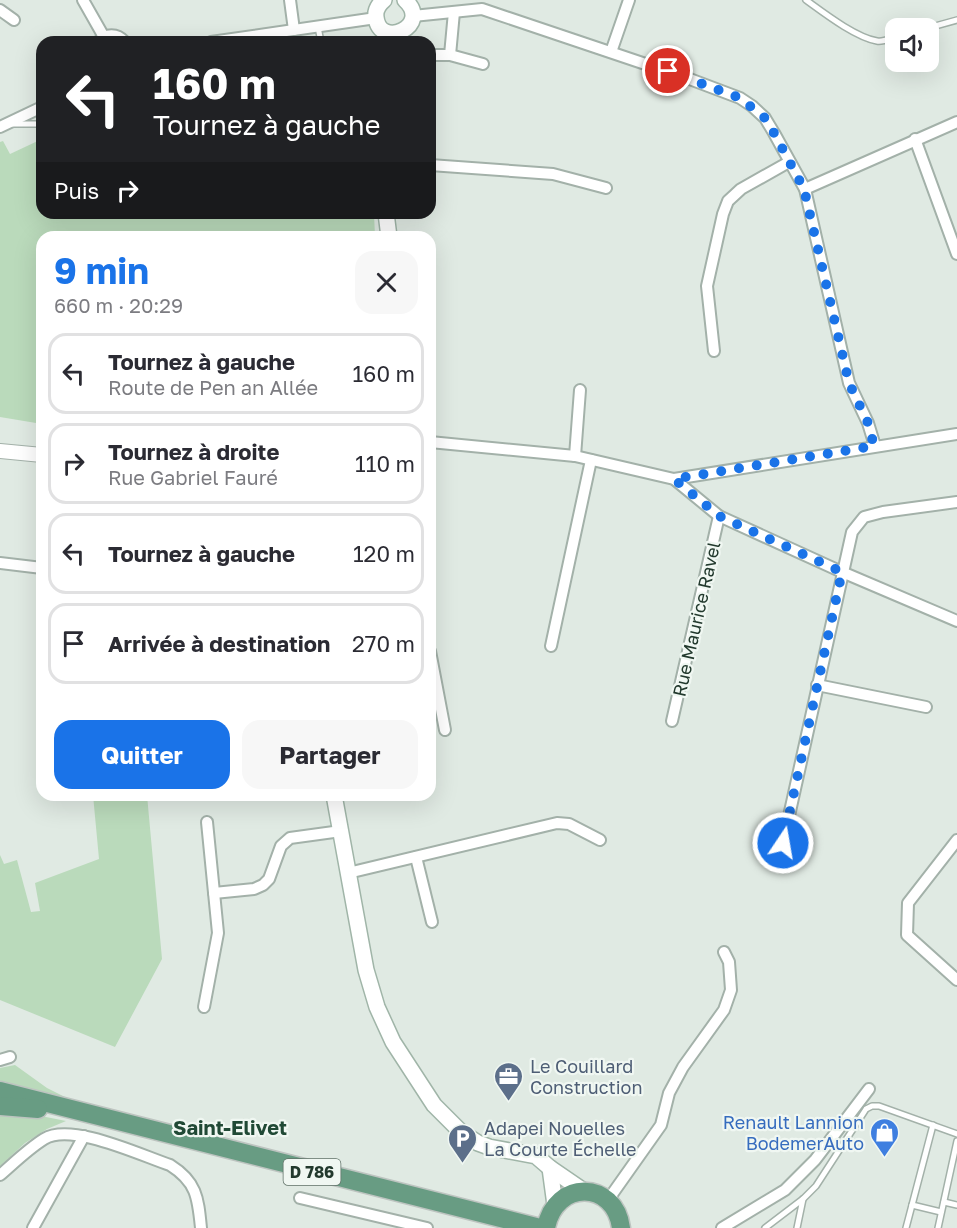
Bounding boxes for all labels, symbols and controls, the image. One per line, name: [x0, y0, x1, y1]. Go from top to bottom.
map controls: [885, 18, 939, 72]
button: sound: [885, 18, 939, 72]
pin: [642, 45, 693, 96]
icon: arrive: [651, 54, 684, 87]
text: 160 m: [153, 58, 276, 108]
icon: left: [54, 60, 132, 138]
text: Tournez à gauche: [153, 109, 380, 141]
icon: right: [111, 174, 144, 207]
text: Puis: [54, 177, 99, 204]
text: 9 min: [54, 249, 149, 292]
button: close: [355, 251, 418, 314]
text: 660 m · 20:29: [54, 293, 183, 317]
text: Tournez à gauche: [108, 348, 295, 375]
icon: left: [57, 357, 90, 390]
text: 160 m: [352, 360, 415, 387]
text: Route de Pen an Allée: [108, 375, 318, 399]
text: Tournez à droite: [108, 438, 279, 465]
icon: right: [57, 447, 90, 480]
text: 110 m: [355, 450, 415, 477]
text: Rue Gabriel Fauré: [108, 465, 278, 489]
icon: left: [57, 537, 90, 570]
street label: Rue Maurice Ravel: [667, 539, 725, 699]
text: Tournez à gauche: [108, 540, 295, 567]
text: 120 m: [353, 540, 415, 567]
icon: arrive: [57, 627, 90, 660]
text: Arrivée à destination: [108, 630, 330, 657]
text: 270 m: [352, 630, 415, 657]
button: Quitter: [54, 720, 230, 789]
button: Partager: [242, 720, 418, 789]
position arrow: [751, 811, 815, 875]
place label: Le Couillard Construction: [530, 1055, 642, 1098]
office icon: Le Couillard Construction: [493, 1060, 525, 1102]
place label: Renault Lannion BodemerAuto: [723, 1111, 864, 1154]
district label: Saint-Elivet: [173, 1115, 287, 1139]
shop icon: Renault Lannion BodemerAuto: [869, 1116, 901, 1158]
place label: Adapei Nouelles La Courte Échelle: [484, 1117, 636, 1160]
parking icon: Adapei Nouelles La Courte Échelle: [447, 1122, 479, 1164]
road number: D 786: [284, 1159, 340, 1185]

